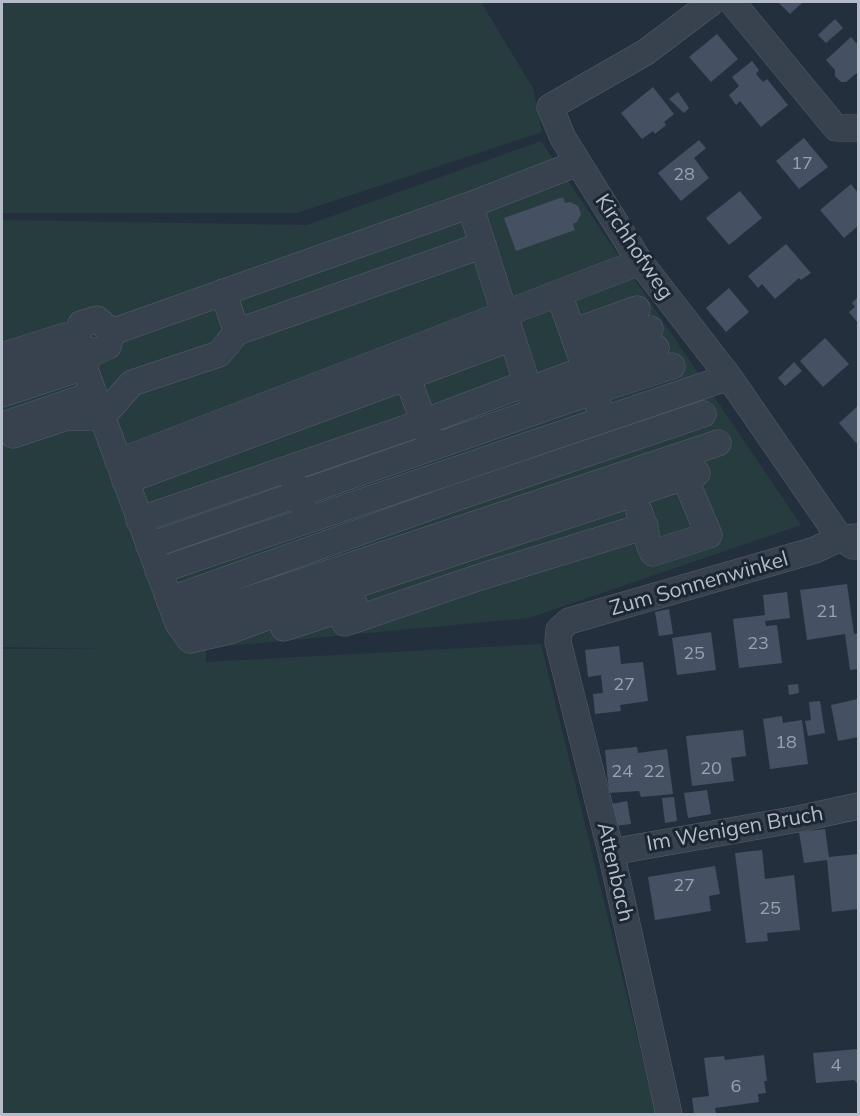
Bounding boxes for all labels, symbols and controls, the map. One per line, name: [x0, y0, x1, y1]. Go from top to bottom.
house number: 17: [791, 153, 813, 175]
house number: 28: [673, 164, 695, 186]
street label: Kirchhofweg: [589, 189, 679, 305]
street label: Zum Sonnenwinkel: [607, 547, 791, 621]
house number: 21: [816, 601, 838, 623]
house number: 23: [747, 633, 769, 655]
house number: 25: [683, 643, 705, 665]
house number: 27: [613, 674, 635, 696]
house number: 18: [775, 732, 797, 754]
house number: 20: [700, 758, 722, 780]
house number: 24: [611, 761, 633, 783]
house number: 22: [643, 761, 665, 783]
street label: Im Wenigen Bruch: [645, 801, 825, 857]
street label: Attenbach: [591, 820, 639, 924]
house number: 27: [673, 875, 695, 897]
house number: 25: [759, 898, 781, 920]
house number: 4: [831, 1055, 841, 1077]
house number: 6: [731, 1076, 741, 1098]

